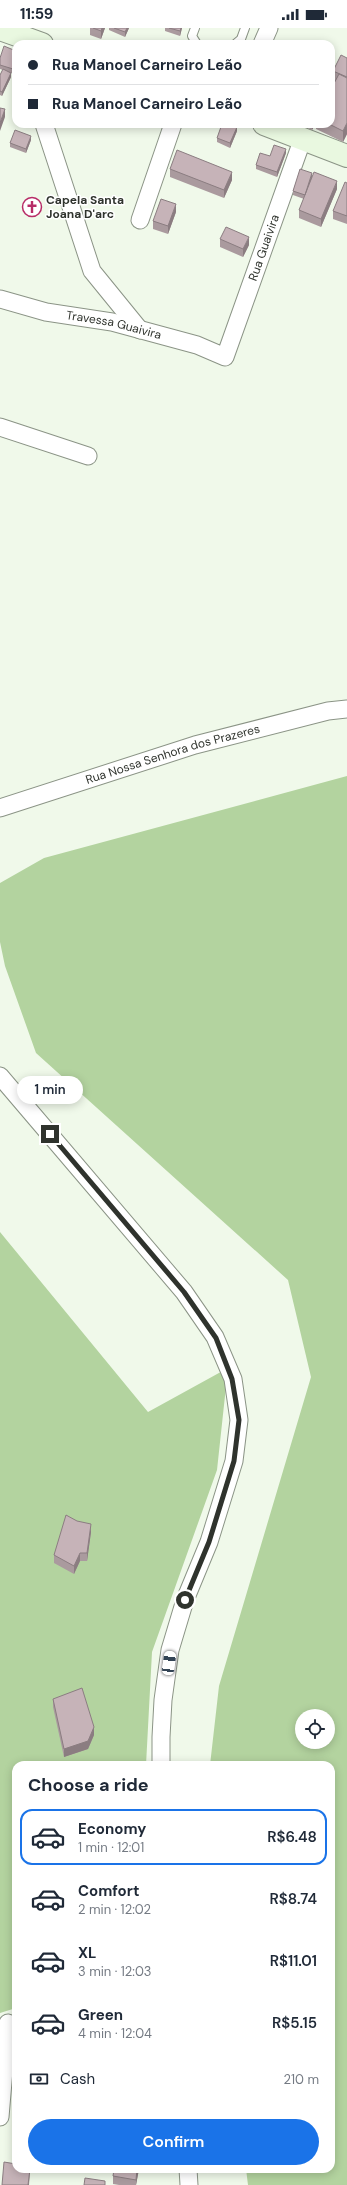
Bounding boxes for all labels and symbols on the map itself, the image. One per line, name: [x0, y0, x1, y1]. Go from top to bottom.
place label: Capela Santa Joana D'arc: [46, 192, 124, 222]
church icon: Capela Santa Joana D'arc: [21, 196, 43, 218]
street label: Rua Guaivira: [245, 212, 283, 283]
street label: Travessa Guaivira: [65, 307, 163, 343]
street label: Rua Nossa Senhora dos Prazeres: [84, 721, 262, 788]
callout: 1 min: [17, 1076, 83, 1104]
route end: [41, 1125, 59, 1143]
route start: [176, 1591, 194, 1609]
car: [161, 1650, 177, 1676]

